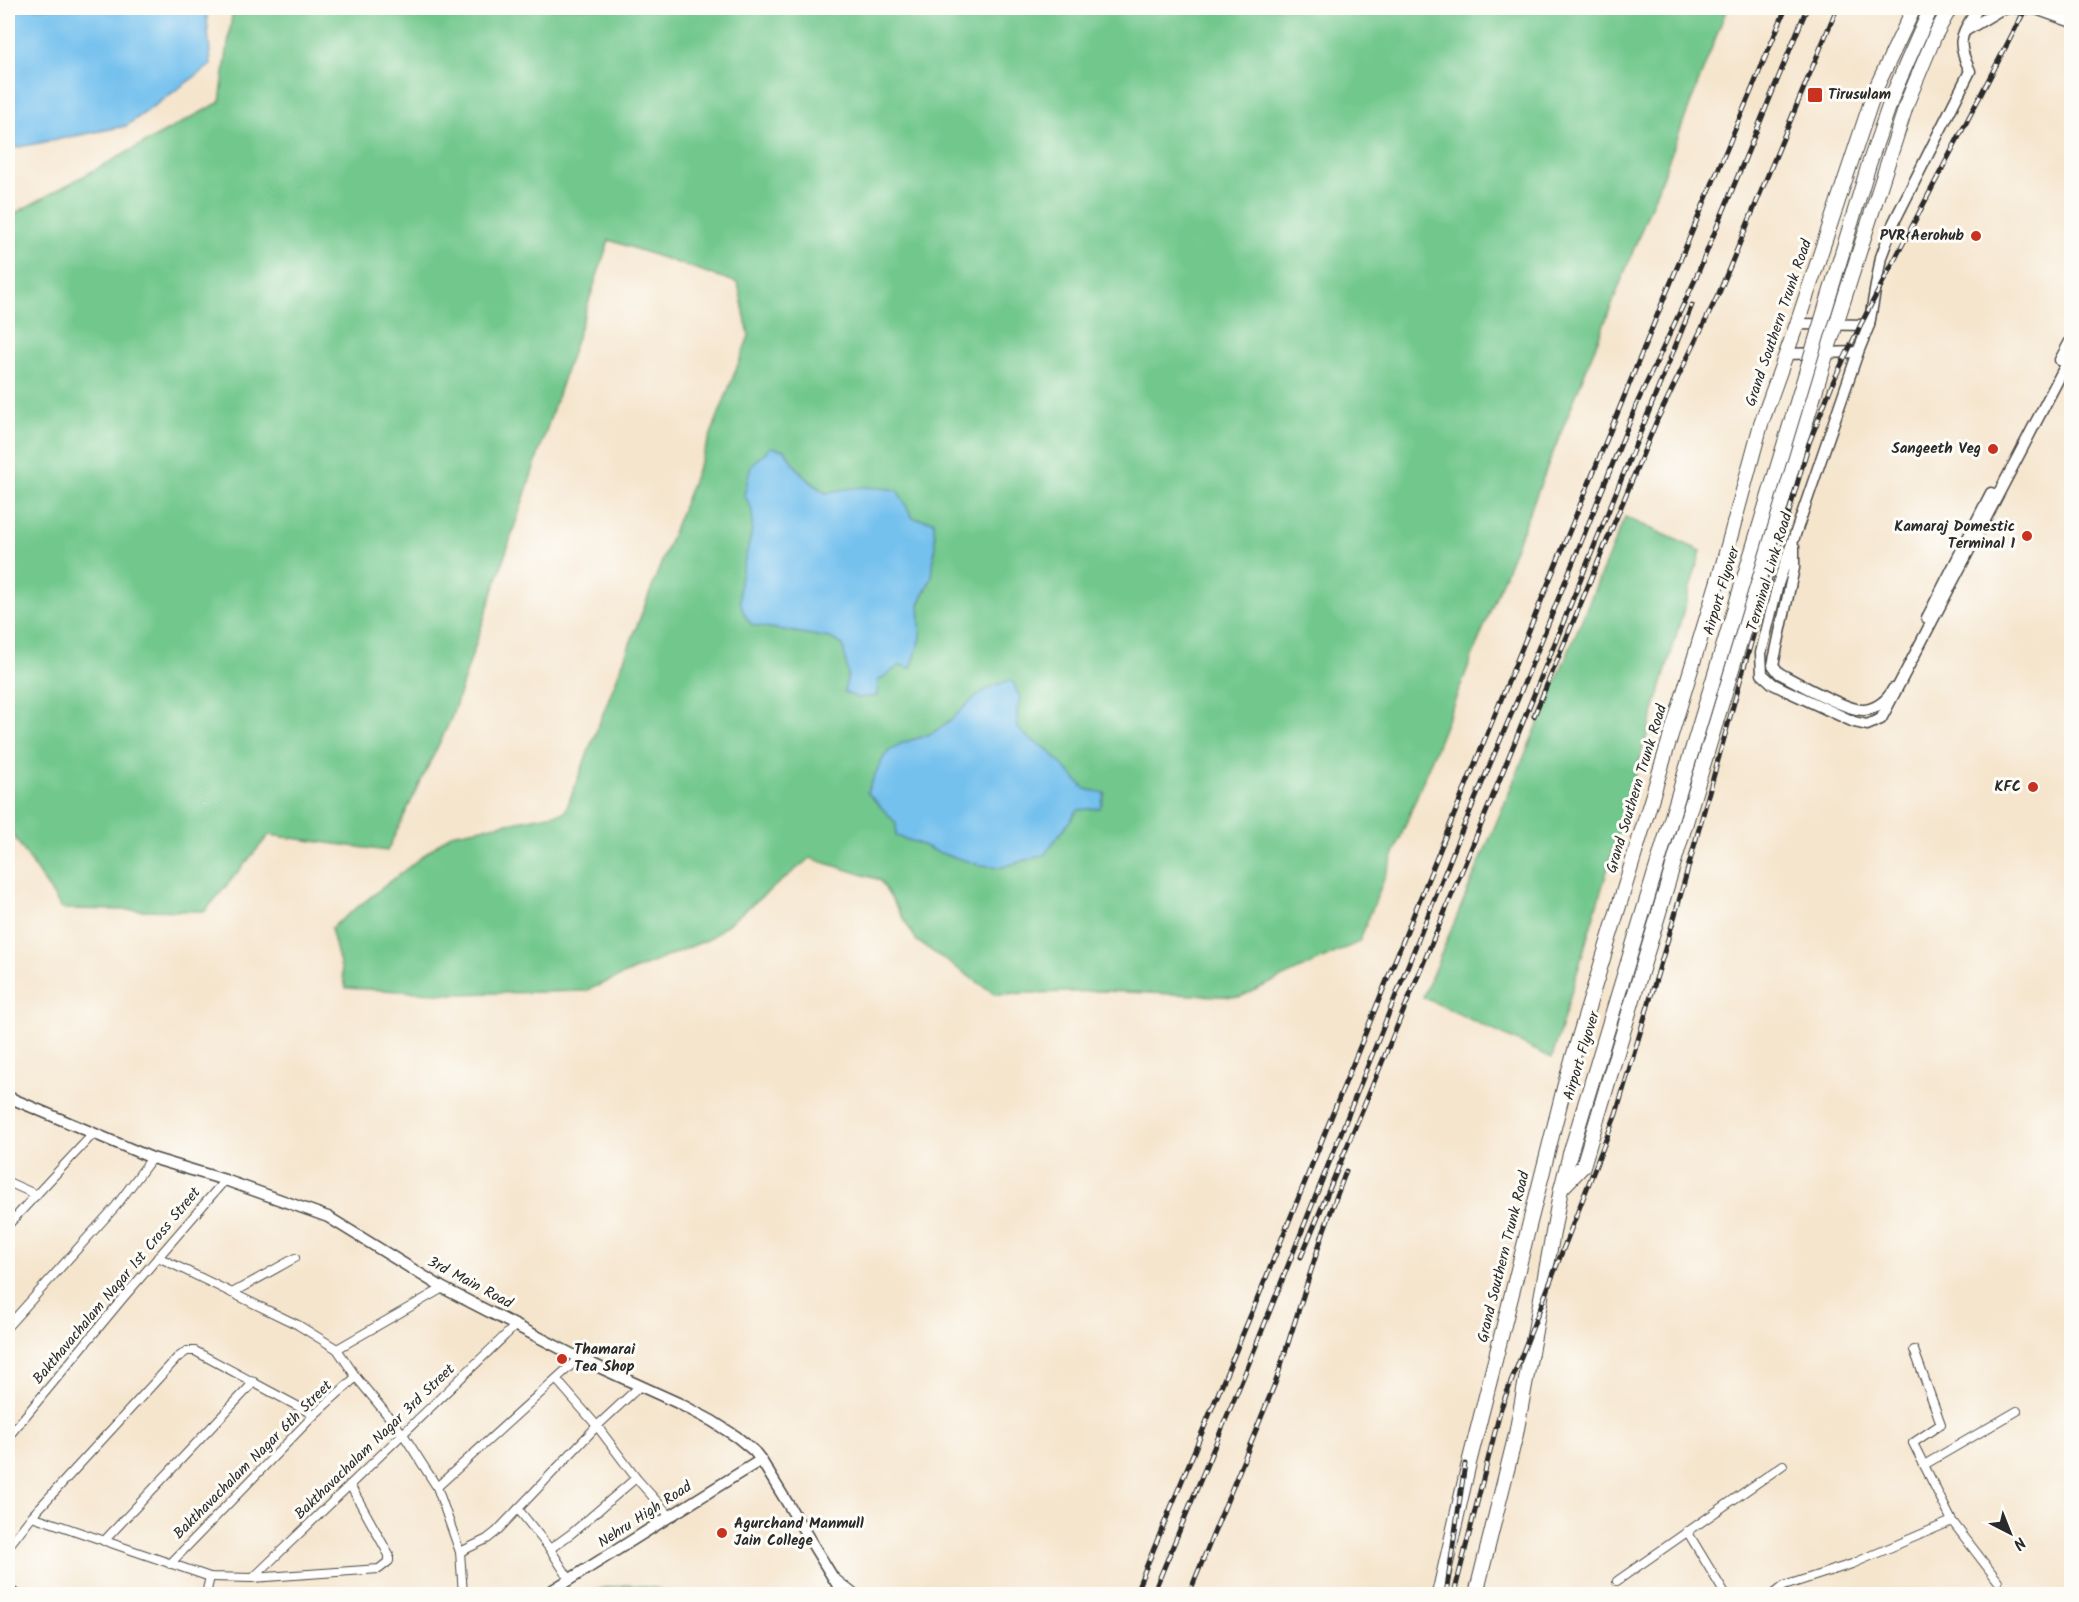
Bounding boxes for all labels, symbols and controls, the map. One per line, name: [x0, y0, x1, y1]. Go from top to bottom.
place label: Tirusulam: [1828, 83, 1891, 107]
marker: Tirusulam: [1806, 86, 1824, 104]
place label: PVR Aerohub: [1880, 224, 1964, 248]
marker: PVR Aerohub: [1969, 229, 1983, 243]
street label: Grand Southern Trunk Road: [1739, 236, 1819, 410]
place label: Sangeeth Veg: [1891, 437, 1981, 461]
marker: Sangeeth Veg: [1986, 442, 2000, 456]
street label: Terminal Link Road: [1741, 509, 1800, 634]
place label: Kamaraj Domestic Terminal 1: [1894, 515, 2015, 556]
marker: Kamaraj Domestic Terminal 1: [2020, 529, 2034, 543]
street label: Airport Flyover: [1697, 543, 1747, 638]
street label: Grand Southern Trunk Road: [1600, 701, 1674, 876]
place label: KFC: [1995, 775, 2021, 799]
marker: KFC: [2026, 780, 2040, 794]
street label: Airport Flyover: [1557, 1008, 1607, 1103]
street label: Grand Southern Trunk Road: [1471, 1168, 1537, 1345]
street label: Bakthavachalam Nagar 1st Cross Street: [27, 1182, 207, 1390]
street label: 3rd Main Road: [423, 1250, 517, 1316]
place label: Thamarai Tea Shop: [574, 1338, 636, 1379]
marker: Thamarai Tea Shop: [555, 1352, 569, 1366]
street label: Bakthavachalam Nagar 3rd Street: [289, 1358, 461, 1526]
street label: Bakthavachalam Nagar 6th Street: [168, 1375, 338, 1545]
street label: Nehru High Road: [593, 1475, 697, 1554]
north arrow: [1980, 1503, 2040, 1563]
place label: Agurchand Manmull Jain College: [734, 1512, 864, 1553]
marker: Agurchand Manmull Jain College: [715, 1526, 729, 1540]
text: N: [2007, 1530, 2031, 1556]

